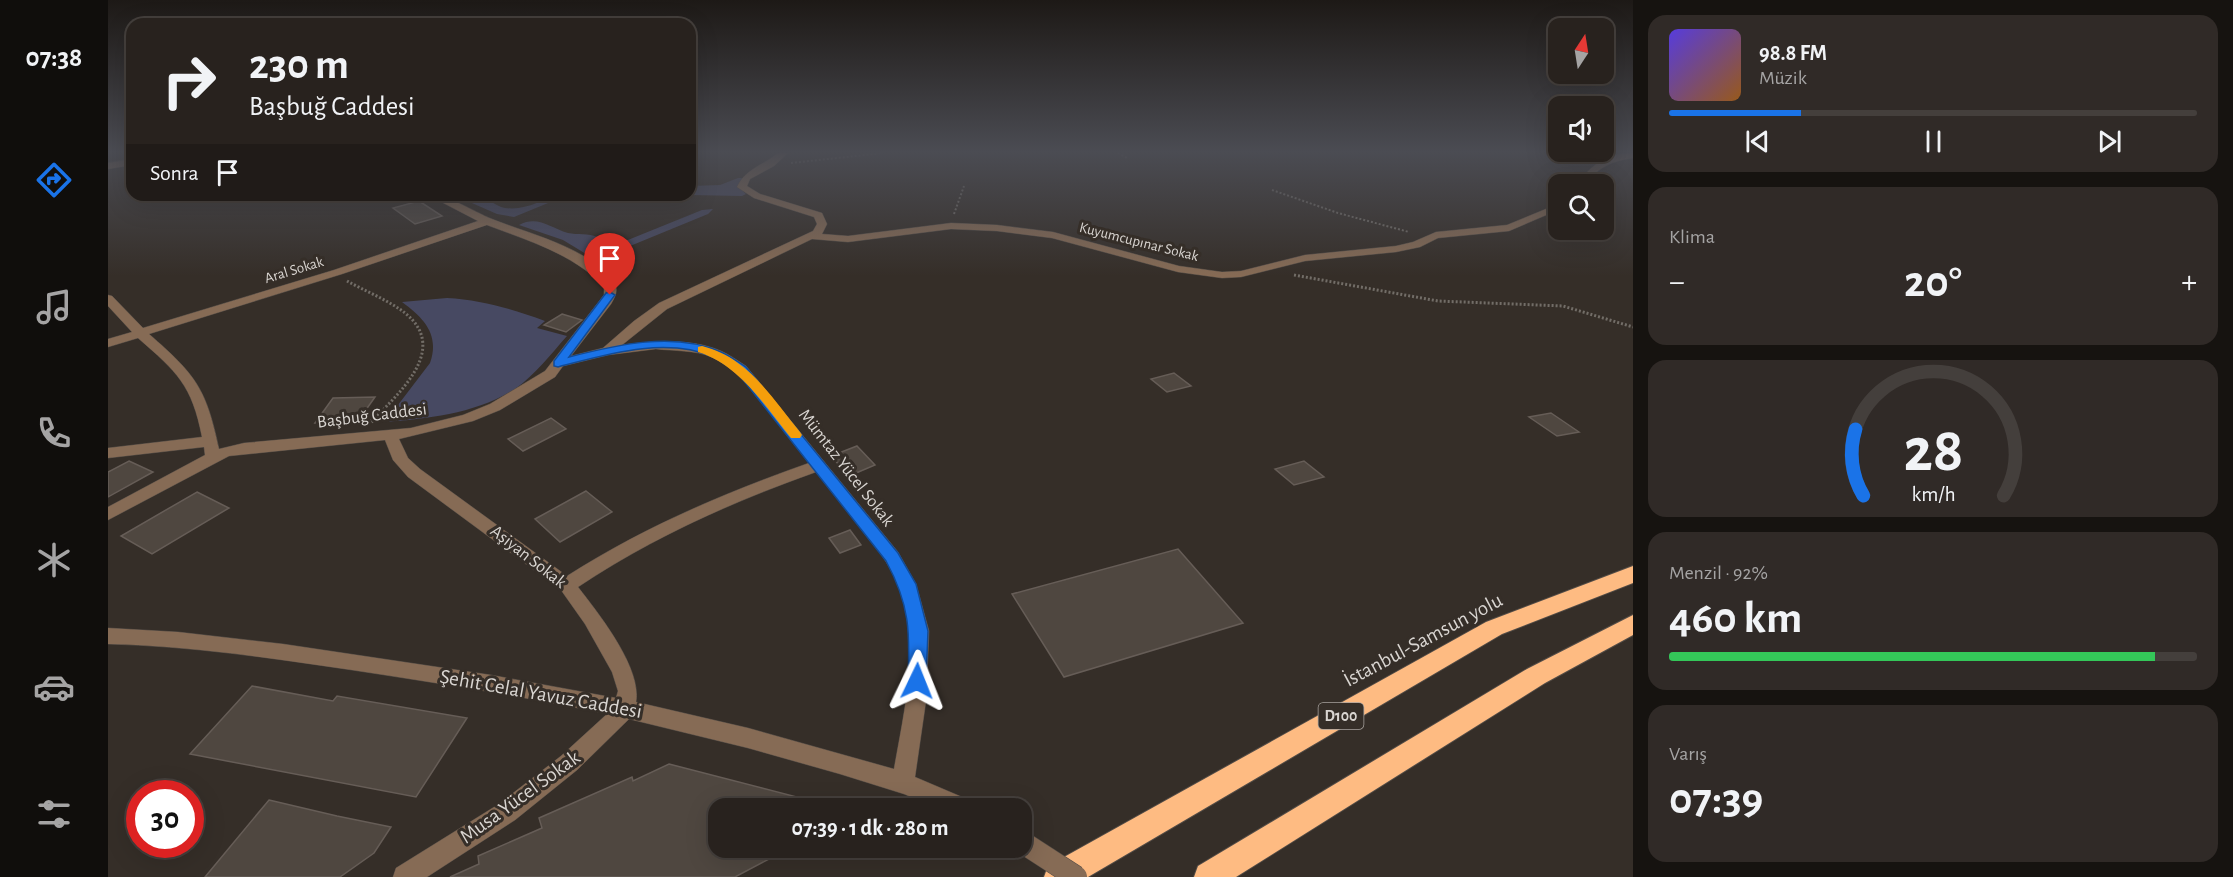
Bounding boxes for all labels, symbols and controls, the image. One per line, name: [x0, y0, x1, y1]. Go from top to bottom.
north arrow: [1548, 18, 1614, 84]
map controls: [1548, 18, 1614, 240]
icon: right: [150, 42, 228, 120]
text: 98.8 FM: [1759, 42, 1827, 64]
text: 07:38: [26, 44, 82, 71]
text: 230 m: [249, 44, 349, 86]
text: Müzik: [1759, 68, 1807, 88]
text: Başbuğ Caddesi: [249, 93, 415, 120]
button: sound: [1548, 96, 1614, 162]
icon: previous: [1741, 125, 1774, 158]
icon: pause: [1917, 125, 1950, 158]
icon: next: [2093, 125, 2126, 158]
icon: arrive: [211, 156, 244, 189]
icon: directions: [33, 159, 75, 201]
text: Sonra: [150, 162, 199, 184]
button: search: [1548, 174, 1614, 240]
street label: Kuyumcupınar Sokak: [1078, 220, 1200, 264]
text: Klima: [1669, 227, 1715, 247]
pin: [584, 233, 635, 295]
icon: arrive: [593, 242, 626, 275]
street label: Aral Sokak: [263, 254, 325, 286]
text: 20°: [1904, 260, 1962, 305]
text: −: [1669, 266, 1685, 299]
text: +: [2181, 266, 2197, 299]
icon: music: [33, 286, 75, 328]
street label: Başbuğ Caddesi: [316, 400, 428, 432]
street label: Mümtaz Yücel Sokak: [795, 406, 898, 531]
icon: phone: [33, 412, 75, 454]
text: 28: [1903, 420, 1963, 482]
text: km/h: [1911, 484, 1955, 505]
street label: Aşiyan Sokak: [487, 522, 570, 592]
icon: climate: [33, 539, 75, 581]
text: Menzil · 92%: [1669, 563, 1768, 583]
street label: İstanbul-Samsun yolu: [1340, 588, 1506, 691]
text: 460 km: [1669, 596, 1802, 641]
position arrow: [885, 649, 949, 713]
icon: car: [33, 666, 75, 708]
street label: Şehit Celal Yavuz Caddesi: [438, 666, 644, 722]
road number: D100: [1318, 703, 1364, 729]
text: Varış: [1669, 744, 1707, 764]
street label: Musa Yücel Sokak: [456, 746, 584, 847]
text: 07:39: [1669, 777, 1763, 822]
speed limit sign: 30: [126, 780, 204, 858]
icon: filters: [33, 793, 75, 835]
text: 07:39 · 1 dk · 280 m: [792, 817, 948, 839]

